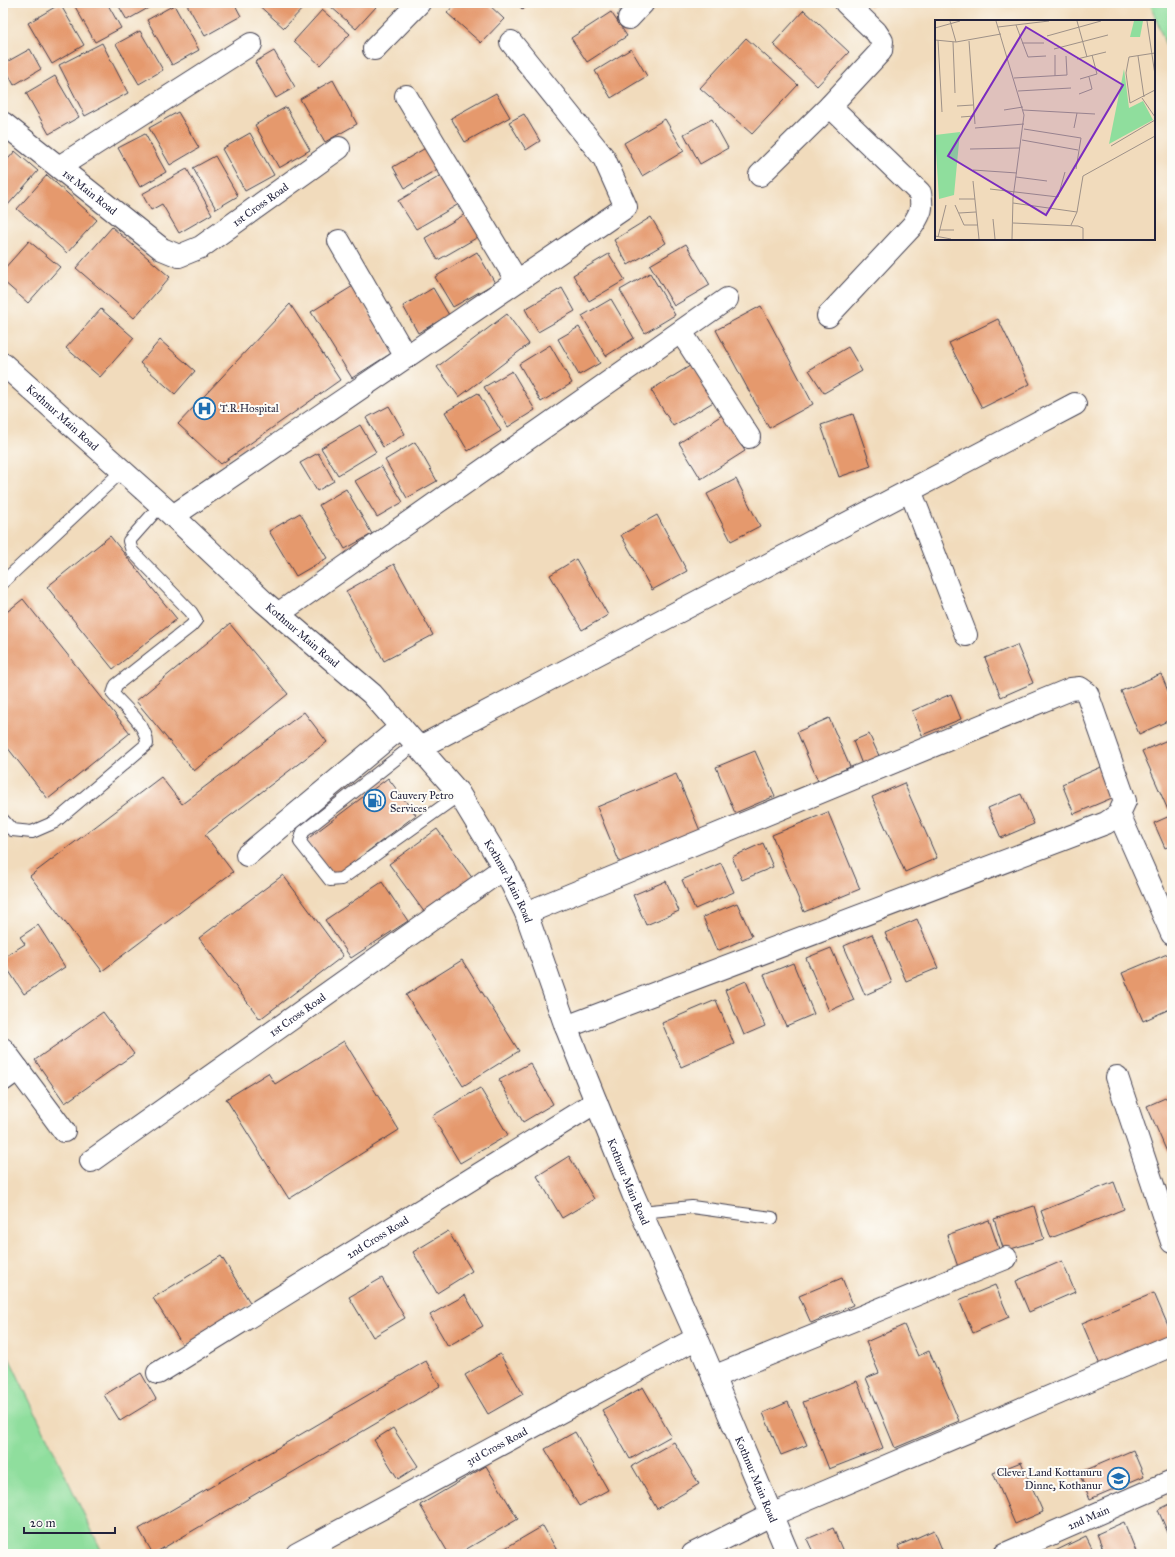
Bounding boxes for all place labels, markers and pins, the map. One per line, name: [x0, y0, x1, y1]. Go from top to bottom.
hospital icon: T.R.Hospital: [192, 395, 218, 421]
place label: T.R.Hospital: [220, 402, 279, 415]
fuel station icon: Cauvery Petro Services: [362, 788, 388, 814]
place label: Cauvery Petro Services: [390, 789, 454, 815]
school or university icon: Clever Land Kottanuru Dinne, Kothanur: [1105, 1465, 1131, 1491]
place label: Clever Land Kottanuru Dinne, Kothanur: [997, 1466, 1103, 1492]

